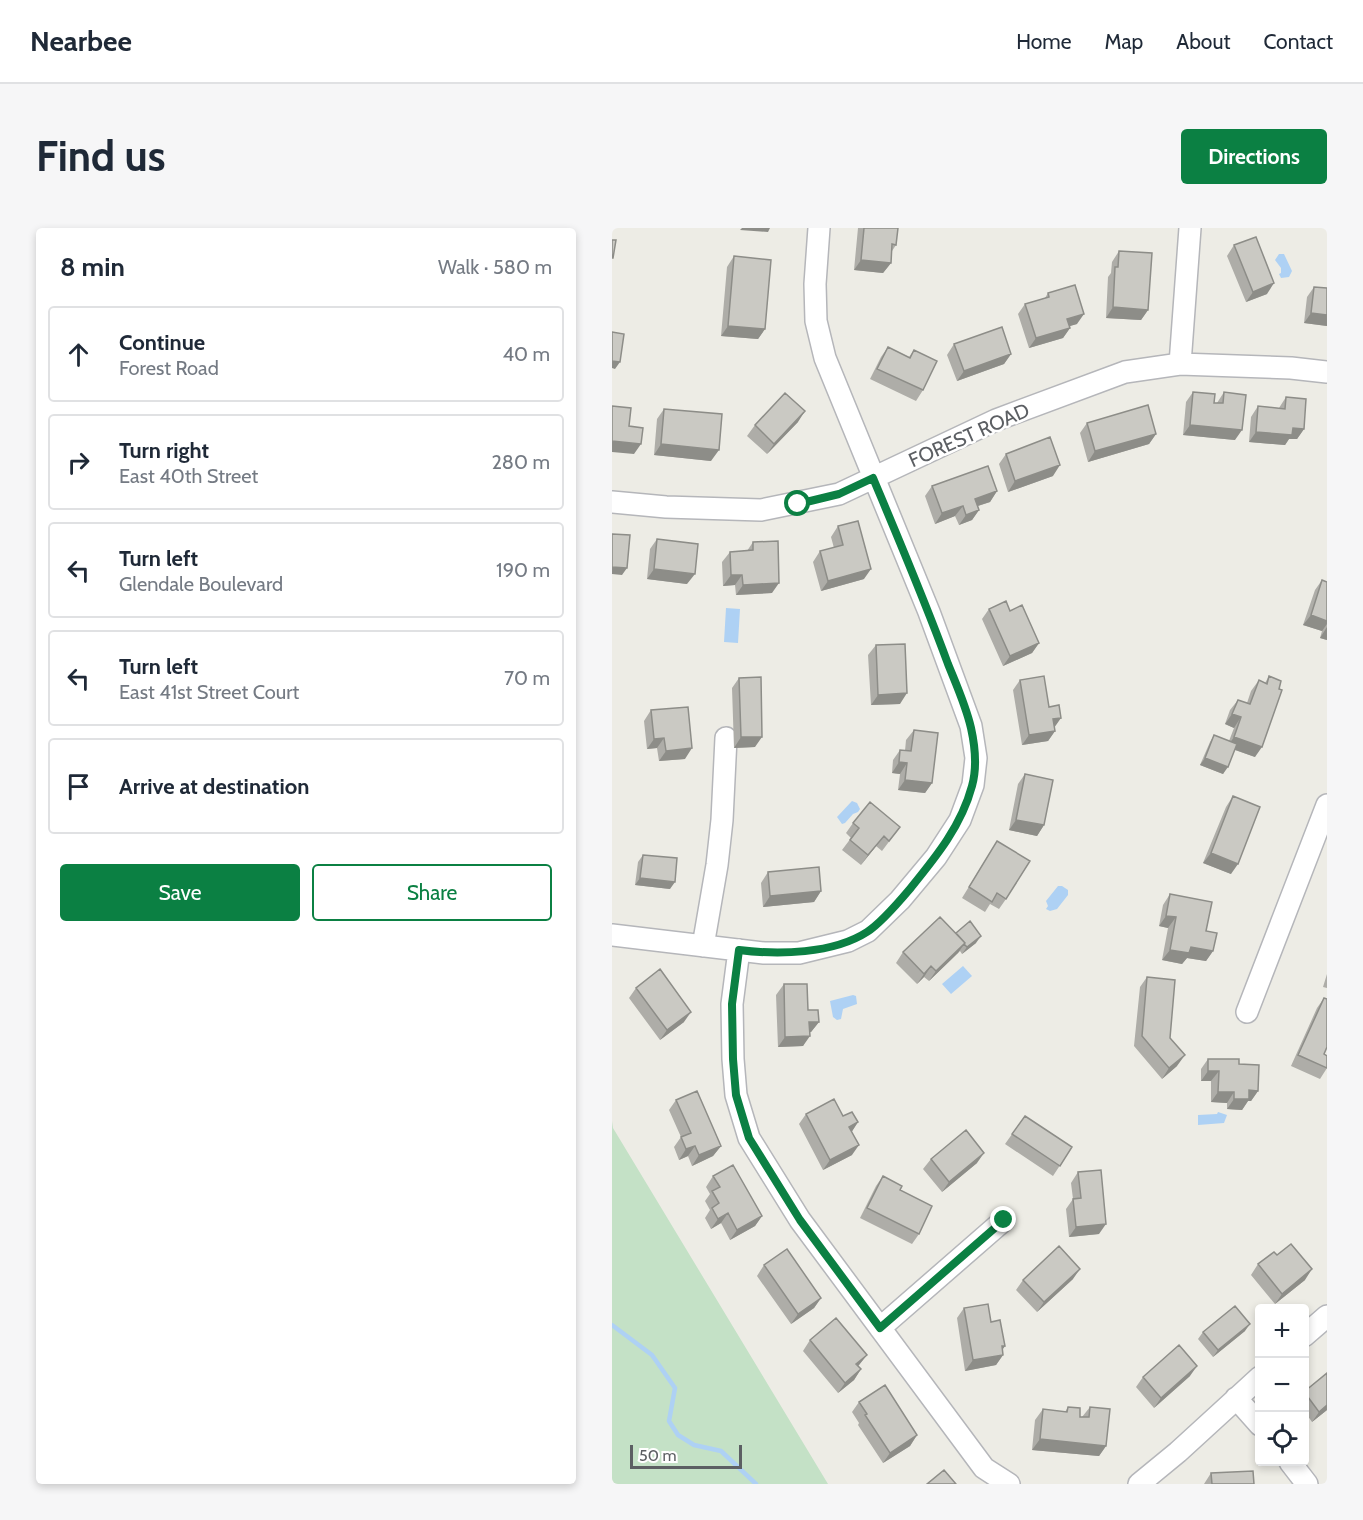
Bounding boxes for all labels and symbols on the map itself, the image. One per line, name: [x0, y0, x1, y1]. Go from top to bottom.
street label: FOREST ROAD: [905, 398, 1033, 472]
route start: [784, 490, 810, 516]
route end: [990, 1206, 1016, 1232]
scale bar: [630, 1442, 742, 1470]

